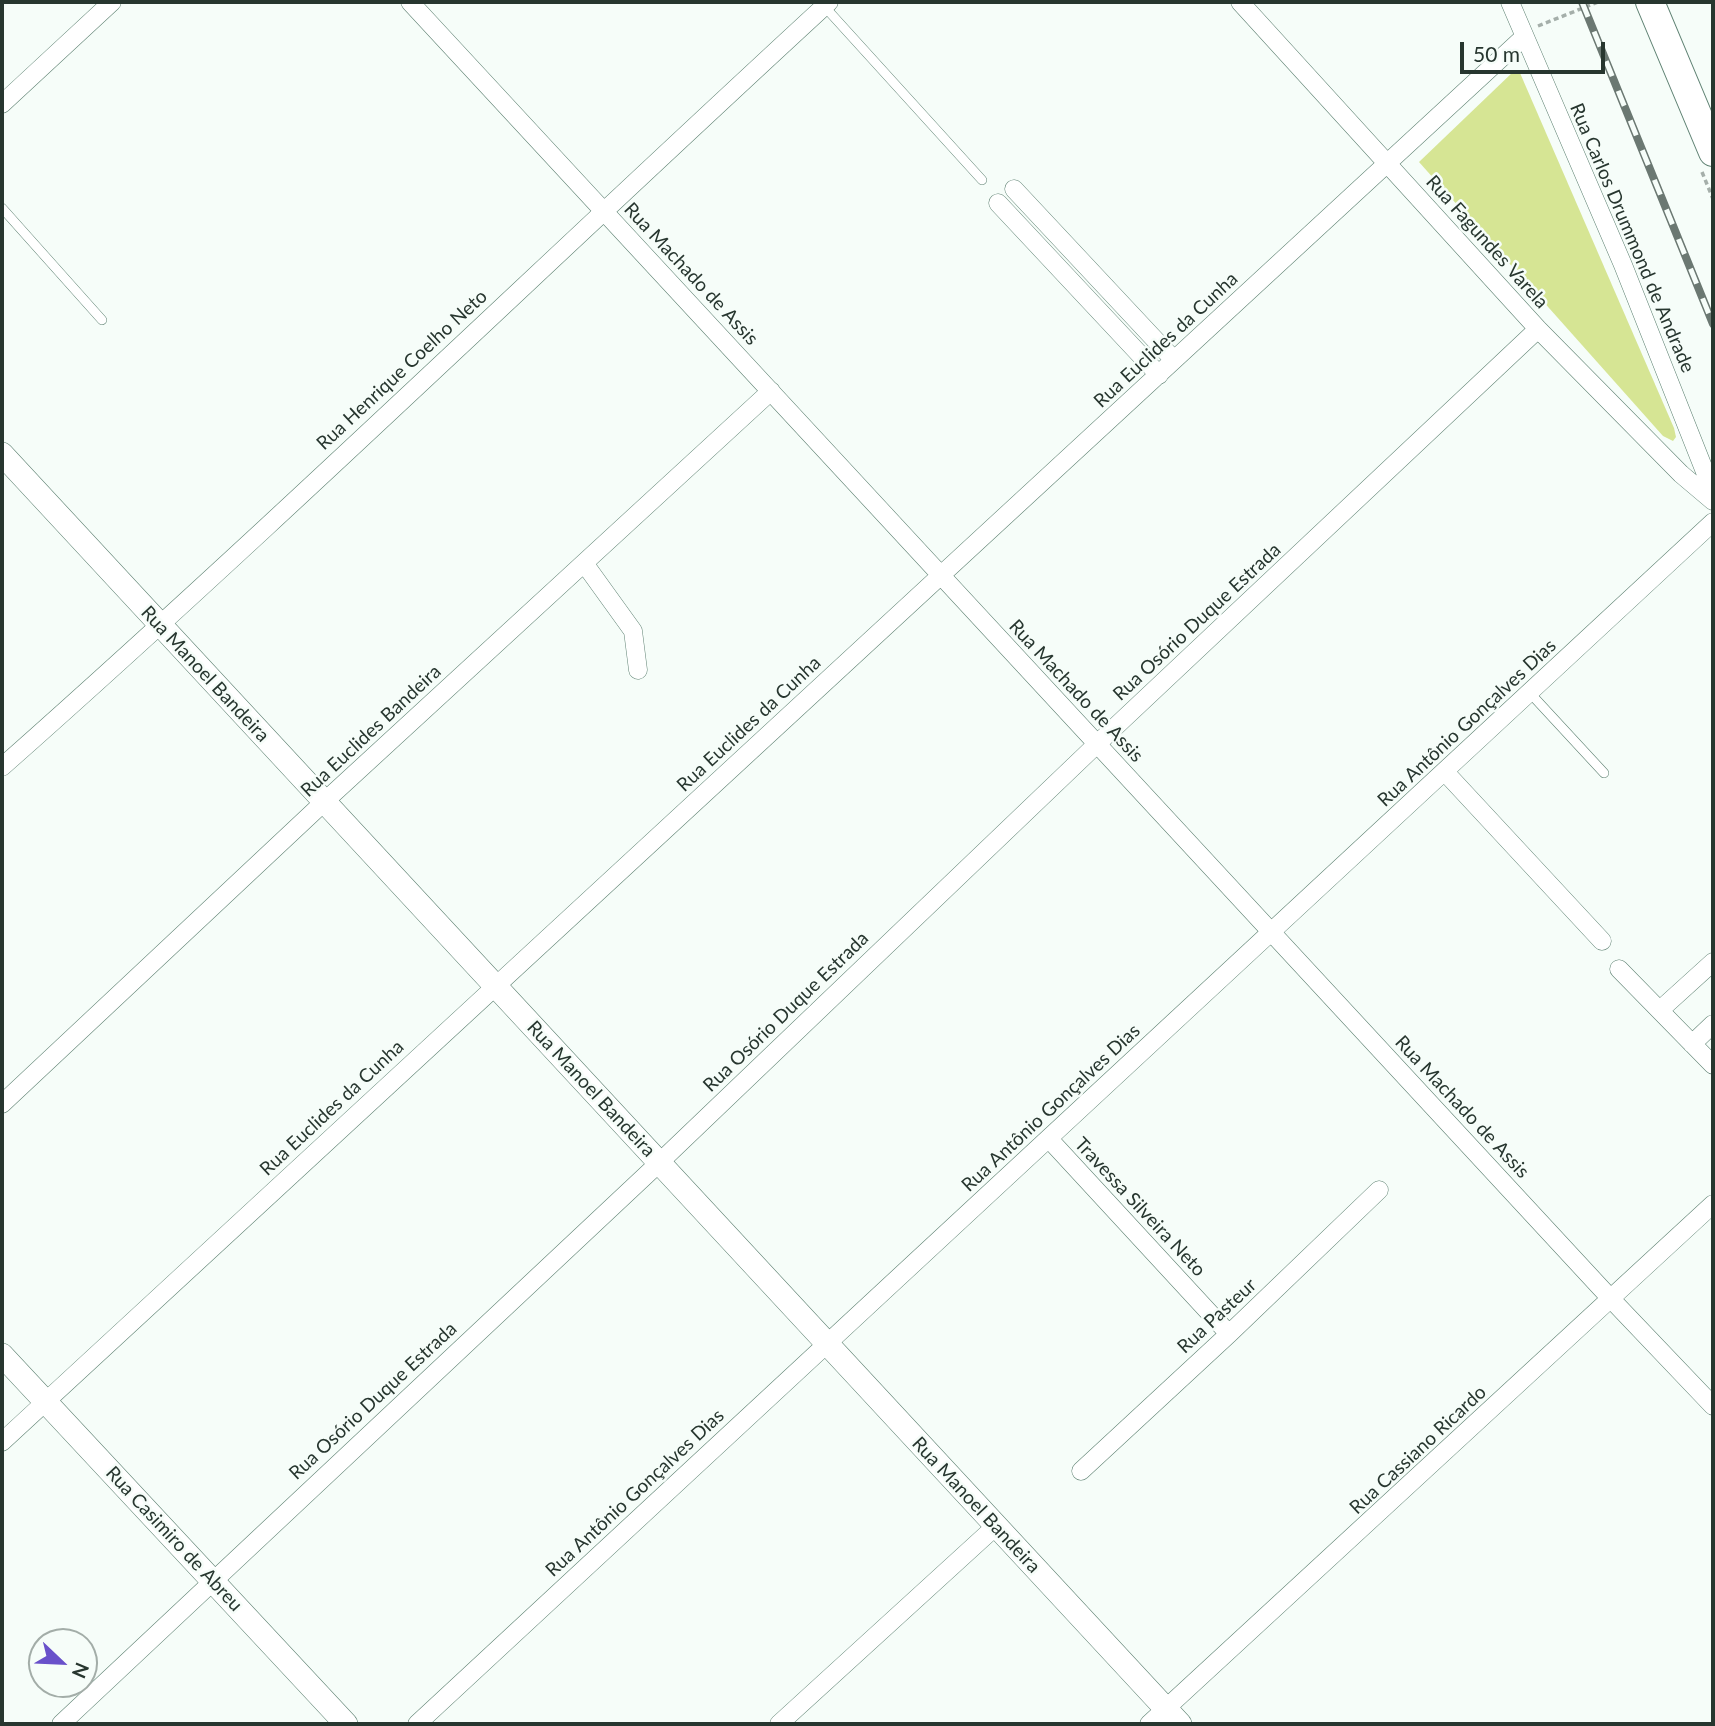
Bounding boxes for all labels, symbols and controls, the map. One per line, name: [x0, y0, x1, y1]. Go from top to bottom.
scale bar: [1463, 28, 1608, 72]
text: 50 m: [1473, 41, 1520, 66]
street label: Rua Carlos Drummond de Andrade: [1565, 100, 1699, 376]
street label: Rua Fagundes Varela: [1421, 171, 1553, 313]
street label: Rua Machado de Assis: [619, 198, 763, 350]
street label: Rua Euclides da Cunha: [1089, 267, 1243, 413]
street label: Rua Henrique Coelho Neto: [312, 285, 492, 455]
street label: Rua Osório Duque Estrada: [1109, 538, 1285, 706]
street label: Rua Manoel Bandeira: [136, 601, 274, 747]
street label: Rua Machado de Assis: [1004, 615, 1148, 767]
street label: Rua Antônio Gonçalves Dias: [1373, 634, 1561, 812]
street label: Rua Euclides da Cunha: [672, 651, 826, 797]
street label: Rua Euclides Bandeira: [296, 660, 446, 802]
street label: Rua Osório Duque Estrada: [699, 927, 873, 1097]
street label: Rua Manoel Bandeira: [522, 1016, 660, 1162]
street label: Rua Antônio Gonçalves Dias: [957, 1019, 1145, 1197]
street label: Rua Machado de Assis: [1390, 1031, 1534, 1183]
street label: Rua Euclides da Cunha: [255, 1035, 409, 1181]
street label: Travessa Silveira Neto: [1070, 1133, 1210, 1281]
street label: Rua Pasteur: [1173, 1274, 1261, 1358]
street label: Rua Osório Duque Estrada: [285, 1317, 461, 1485]
street label: Rua Cassiano Ricardo: [1345, 1381, 1491, 1519]
street label: Rua Antônio Gonçalves Dias: [541, 1404, 729, 1582]
street label: Rua Manoel Bandeira: [907, 1432, 1045, 1578]
street label: Rua Casimiro de Abreu: [101, 1462, 247, 1616]
north arrow: [28, 1628, 98, 1698]
text: N: [68, 1659, 94, 1682]

